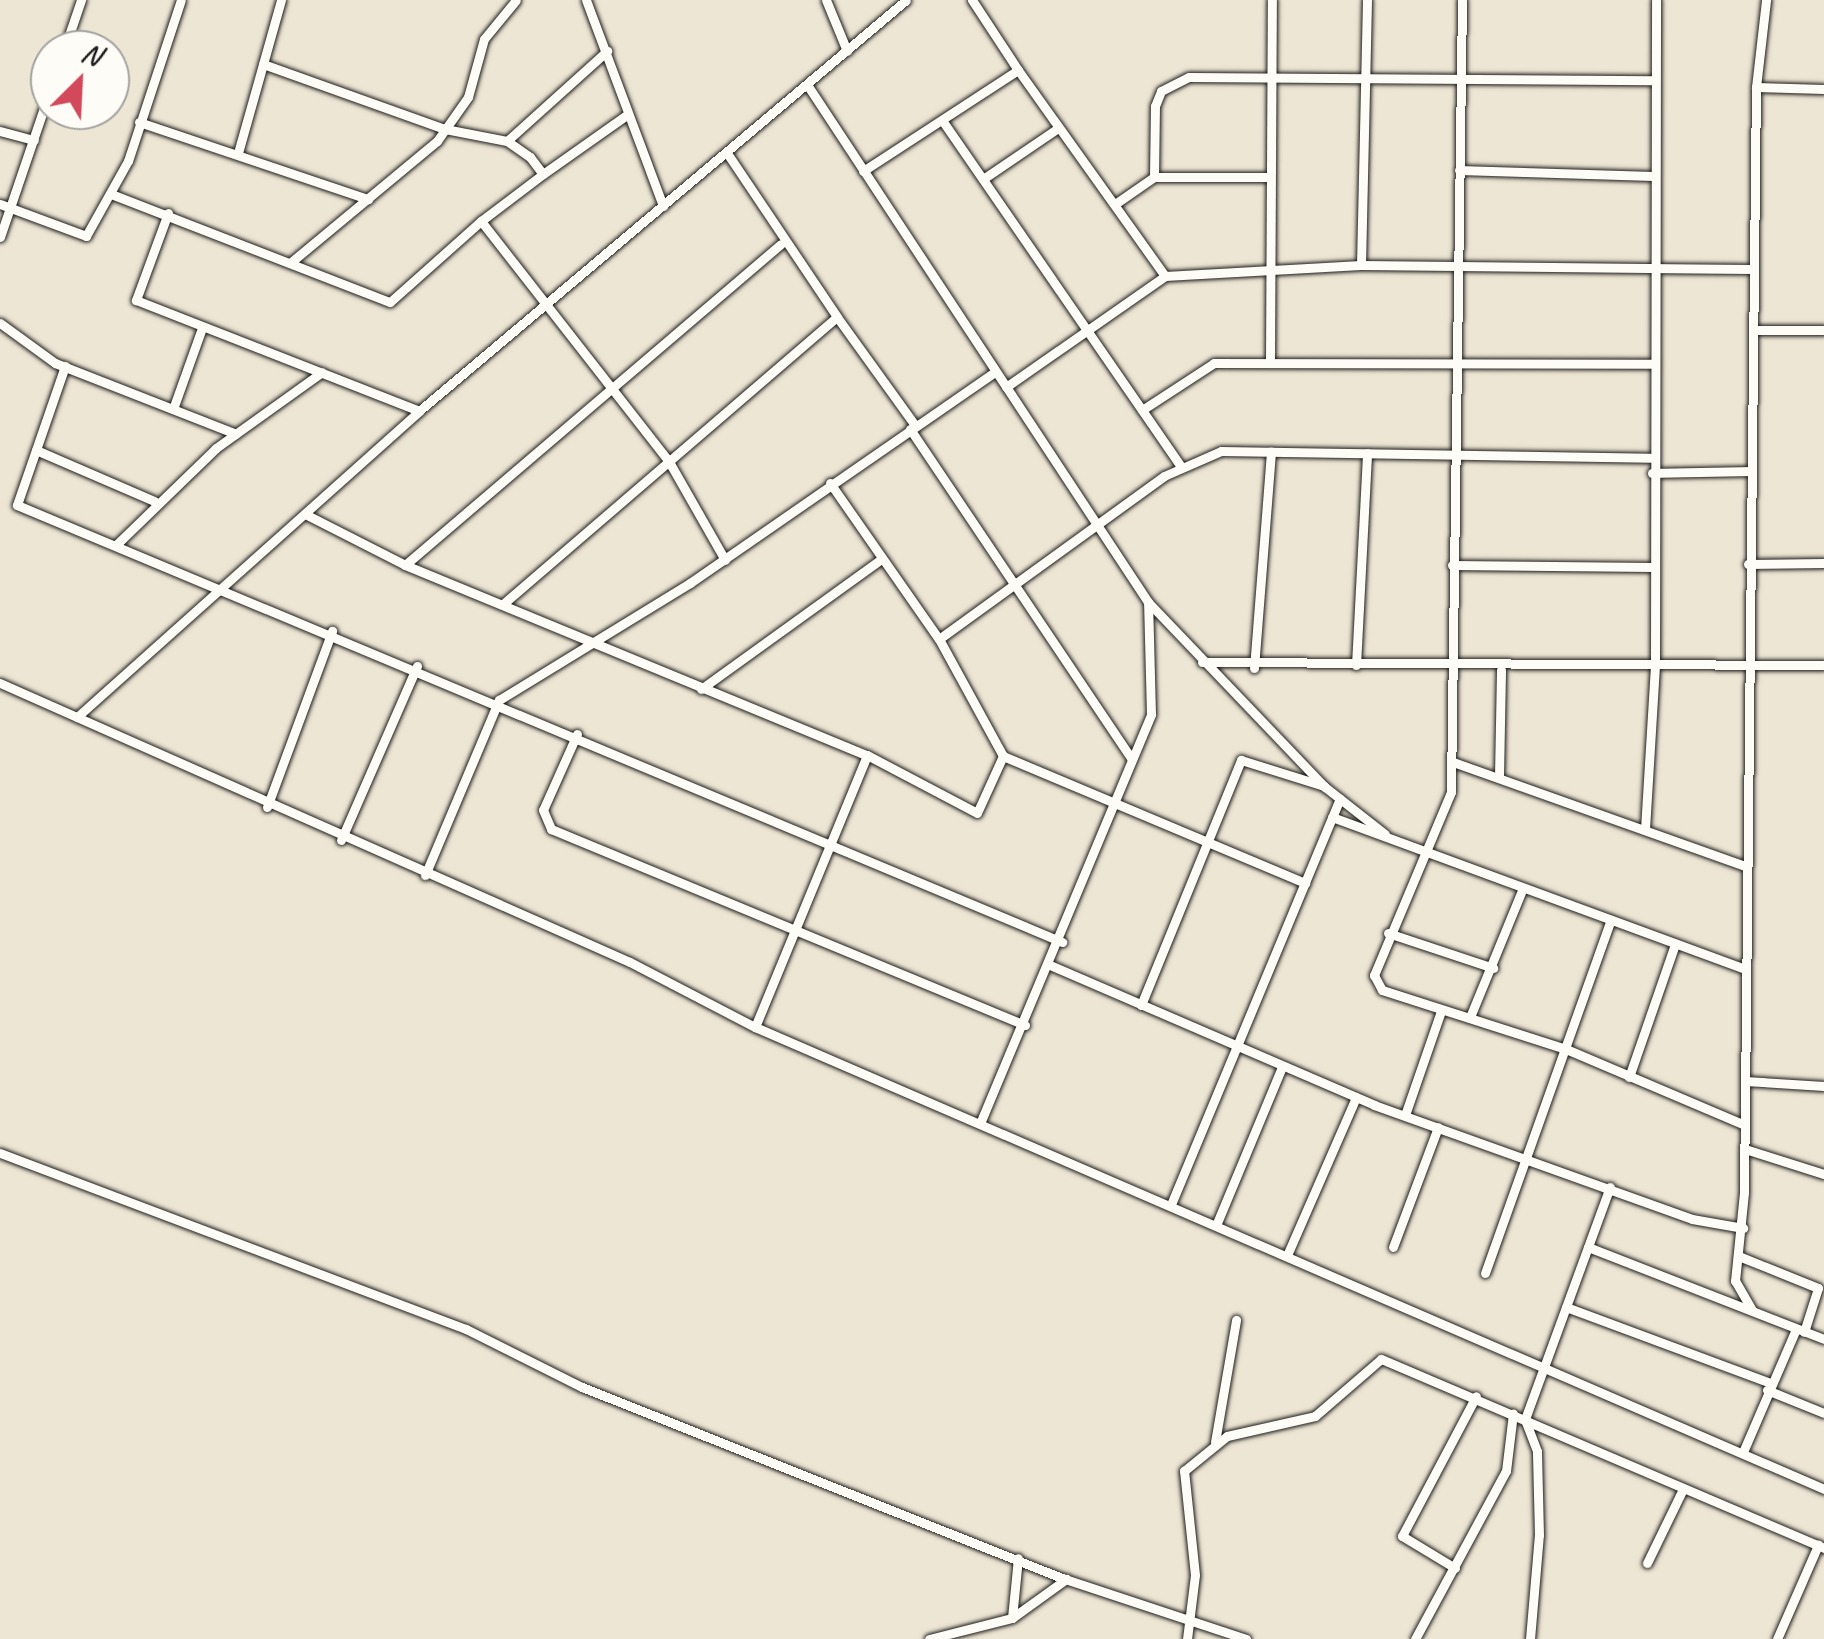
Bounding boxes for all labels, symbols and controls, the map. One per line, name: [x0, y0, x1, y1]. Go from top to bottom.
north arrow: [30, 30, 130, 130]
text: N: [77, 34, 107, 73]

